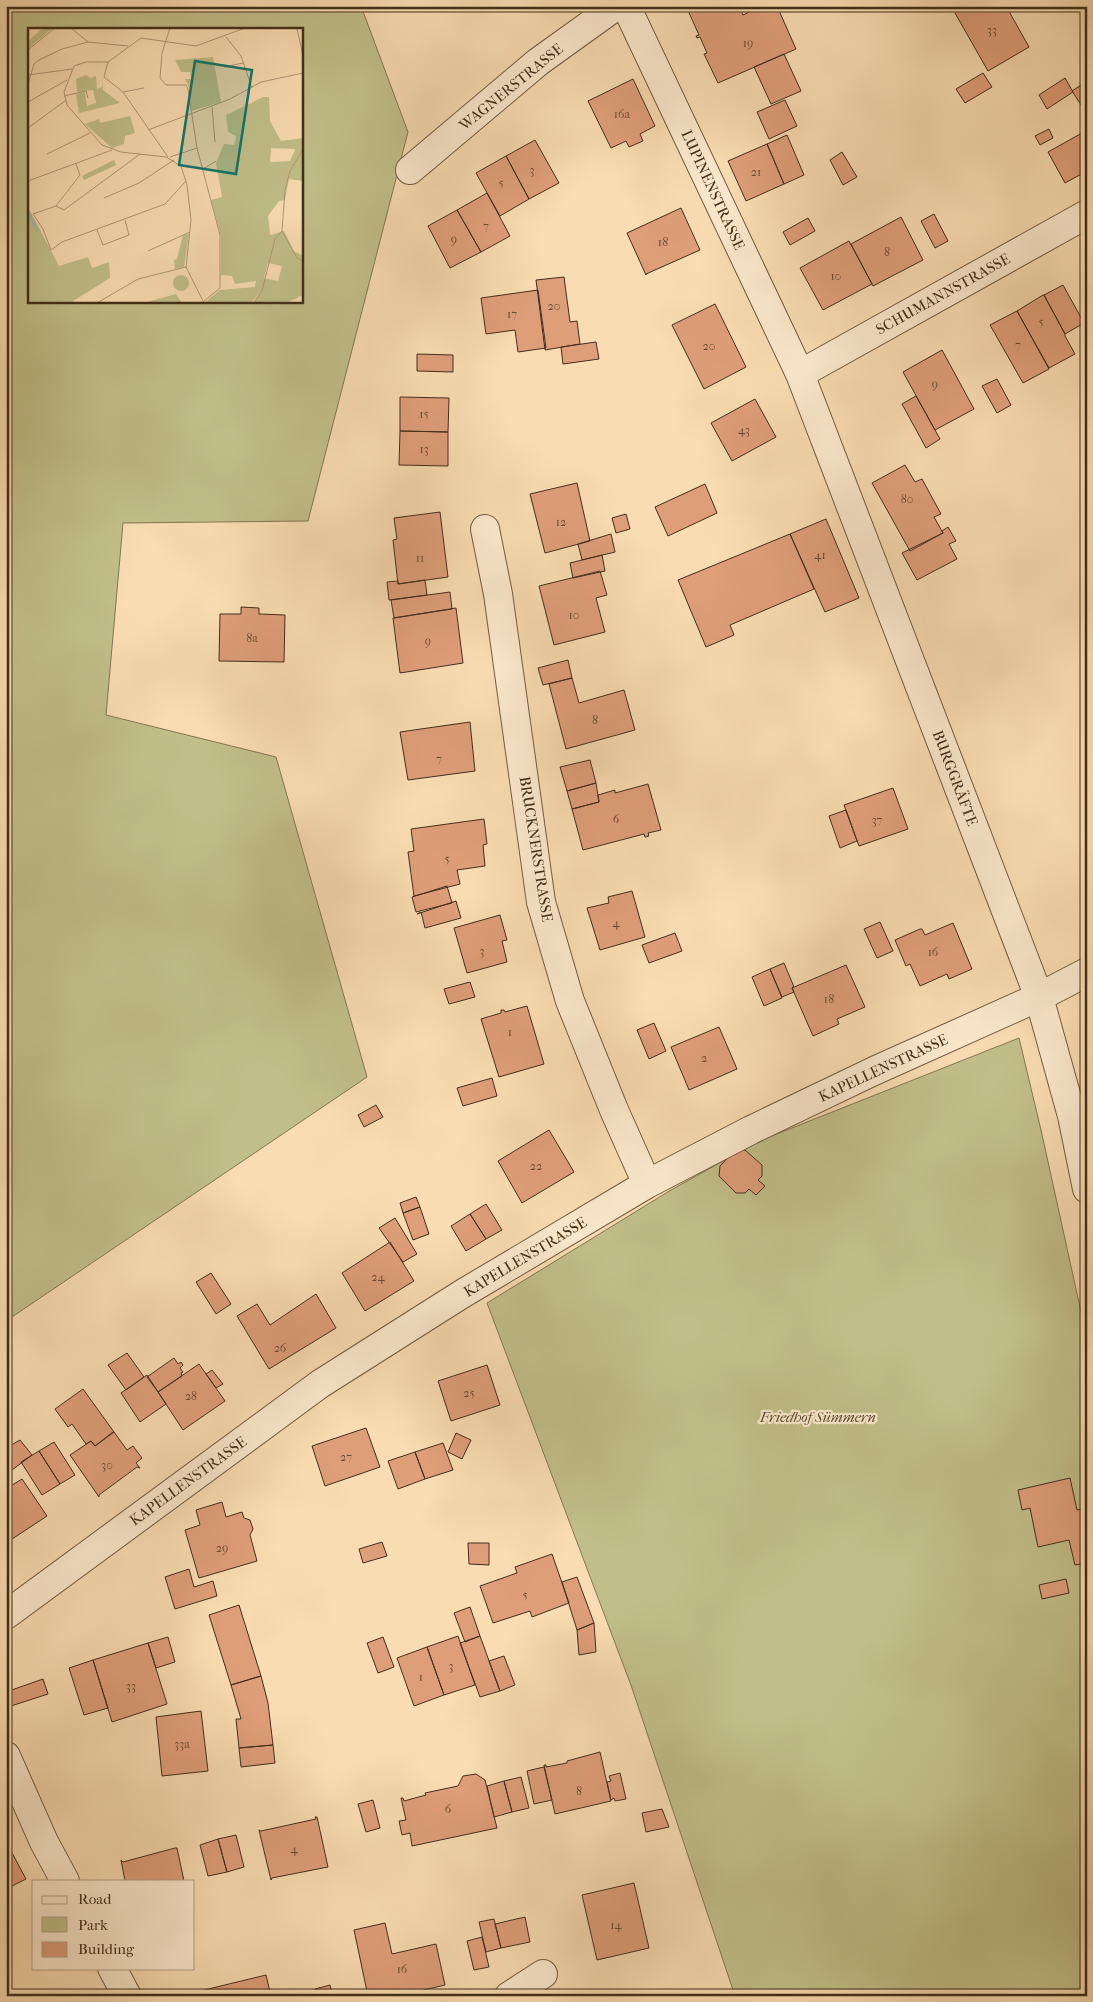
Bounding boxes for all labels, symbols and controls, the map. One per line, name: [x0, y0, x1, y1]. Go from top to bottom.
house number: 33: [987, 23, 997, 37]
inset map: [28, 28, 302, 302]
house number: 19: [743, 36, 753, 50]
street label: WAGNERSTRASSE: [455, 40, 567, 135]
house number: 16a: [614, 107, 631, 121]
street label: LUPINENSTRASSE: [677, 127, 749, 253]
house number: 3: [530, 163, 535, 177]
house number: 21: [751, 165, 761, 179]
house number: 5: [498, 176, 504, 190]
house number: 7: [483, 219, 489, 233]
house number: 9: [451, 232, 457, 246]
house number: 18: [658, 235, 668, 249]
house number: 8: [884, 245, 890, 259]
street label: SCHUMANNSTRASSE: [873, 250, 1013, 338]
house number: 10: [831, 269, 841, 283]
house number: 20: [548, 299, 560, 313]
house number: 17: [507, 307, 517, 321]
house number: 5: [1038, 315, 1044, 329]
house number: 7: [1015, 338, 1021, 352]
house number: 20: [703, 339, 715, 353]
house number: 9: [932, 377, 938, 391]
house number: 15: [419, 407, 429, 421]
house number: 43: [738, 423, 750, 437]
house number: 13: [419, 442, 429, 456]
house number: 80: [901, 492, 913, 506]
house number: 12: [556, 515, 566, 529]
house number: 41: [814, 548, 826, 562]
house number: 11: [416, 551, 424, 565]
house number: 10: [569, 608, 579, 622]
house number: 8a: [246, 631, 258, 645]
house number: 9: [425, 634, 431, 648]
house number: 8: [592, 713, 598, 727]
street label: BURGGRÄFTE: [928, 728, 982, 828]
house number: 7: [436, 752, 442, 766]
street label: BRUCKNERSTRASSE: [516, 775, 556, 923]
house number: 6: [613, 812, 620, 826]
house number: 37: [872, 813, 883, 827]
house number: 5: [444, 852, 450, 866]
house number: 4: [612, 916, 620, 930]
house number: 3: [480, 944, 485, 958]
house number: 16: [928, 945, 939, 959]
house number: 18: [824, 992, 834, 1006]
house number: 1: [508, 1025, 512, 1039]
street label: KAPELLENSTRASSE: [816, 1030, 950, 1106]
house number: 2: [701, 1051, 707, 1065]
house number: 22: [530, 1159, 542, 1173]
street label: KAPELLENSTRASSE: [460, 1213, 590, 1301]
house number: 24: [371, 1270, 386, 1284]
house number: 26: [274, 1341, 287, 1355]
house number: 25: [463, 1386, 475, 1400]
house number: 28: [185, 1389, 197, 1403]
park label: Friedhof Sümmern: [759, 1408, 876, 1426]
street label: KAPELLENSTRASSE: [126, 1432, 250, 1530]
house number: 27: [340, 1450, 352, 1464]
house number: 30: [101, 1458, 113, 1472]
house number: 29: [216, 1541, 228, 1555]
house number: 5: [522, 1588, 528, 1602]
house number: 3: [449, 1659, 454, 1673]
house number: 1: [419, 1670, 423, 1684]
house number: 33: [126, 1679, 136, 1693]
house number: 33a: [174, 1737, 190, 1751]
house number: 8: [576, 1784, 582, 1798]
house number: 6: [445, 1802, 452, 1816]
house number: 4: [290, 1842, 298, 1856]
legend: [32, 1880, 195, 1970]
text: Road: [78, 1890, 112, 1908]
text: Park: [78, 1916, 108, 1934]
house number: 14: [610, 1918, 623, 1932]
text: Building: [78, 1940, 135, 1958]
house number: 16: [397, 1962, 408, 1976]

